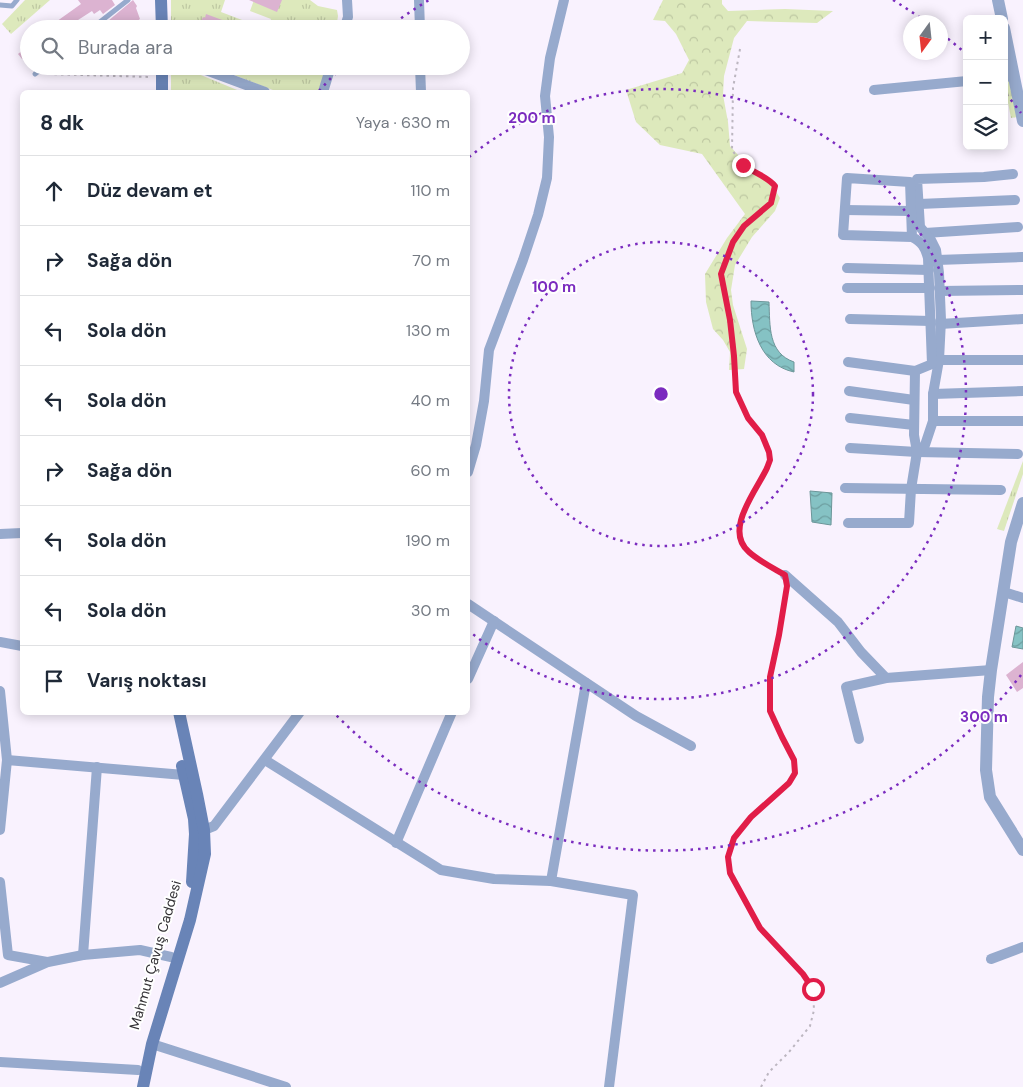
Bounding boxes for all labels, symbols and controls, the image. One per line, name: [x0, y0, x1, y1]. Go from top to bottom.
north arrow: [903, 15, 948, 60]
map controls: [963, 15, 1008, 150]
button: +: [963, 15, 1008, 60]
search box: [20, 20, 470, 75]
icon: search: [38, 34, 66, 62]
text: Burada ara: [78, 35, 173, 60]
button: −: [963, 60, 1008, 105]
button: layers: [963, 105, 1008, 150]
text: 200 m: [508, 108, 556, 128]
text: 8 dk: [40, 109, 84, 137]
text: Yaya · 630 m: [356, 112, 450, 133]
route end: [732, 154, 755, 177]
icon: ahead: [40, 177, 68, 205]
text: Düz devam et: [87, 178, 213, 203]
text: 110 m: [411, 180, 450, 201]
icon: right: [40, 247, 68, 275]
text: Sağa dön: [87, 248, 172, 273]
text: 70 m: [412, 250, 450, 271]
text: 100 m: [532, 277, 576, 297]
icon: left: [40, 317, 68, 345]
text: Sola dön: [87, 318, 167, 343]
text: 130 m: [406, 320, 450, 341]
centre of rings: [652, 385, 670, 403]
icon: left: [40, 387, 68, 415]
text: Sola dön: [87, 388, 167, 413]
text: 40 m: [411, 390, 450, 411]
icon: right: [40, 457, 68, 485]
text: Sağa dön: [87, 458, 172, 483]
text: 60 m: [410, 460, 450, 481]
icon: left: [40, 527, 68, 555]
text: Sola dön: [87, 528, 167, 553]
text: 190 m: [406, 530, 450, 551]
icon: left: [40, 597, 68, 625]
text: Sola dön: [87, 598, 167, 623]
text: 30 m: [411, 600, 450, 621]
icon: arrive: [40, 667, 68, 695]
text: Varış noktası: [87, 668, 207, 693]
text: 300 m: [960, 707, 1008, 727]
street label: Mahmut Çavuş Caddesi: [125, 879, 185, 1031]
route start: [802, 978, 825, 1001]

